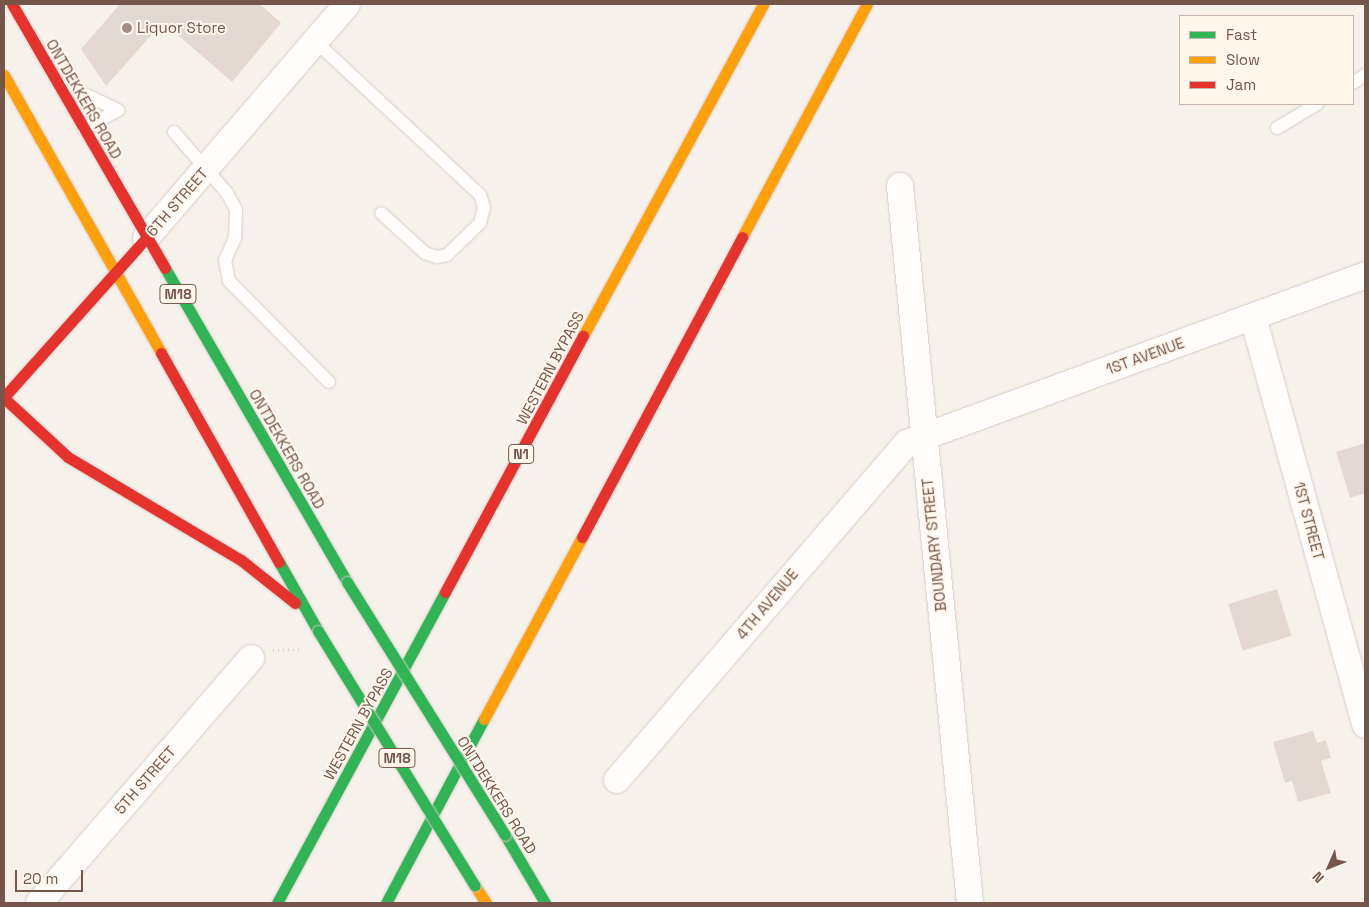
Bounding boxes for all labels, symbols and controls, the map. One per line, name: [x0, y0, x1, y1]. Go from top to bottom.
legend: [1179, 15, 1354, 105]
place label: Liquor Store: [137, 19, 226, 37]
marker: Liquor Store: [121, 22, 133, 34]
text: Fast: [1226, 25, 1257, 44]
street label: ONTDEKKERS ROAD: [42, 36, 126, 162]
text: Slow: [1226, 50, 1260, 69]
text: Jam: [1226, 75, 1256, 94]
street label: 6TH STREET: [143, 164, 211, 240]
road number: M18: [159, 282, 197, 306]
street label: WESTERN BYPASS: [513, 308, 587, 428]
street label: 1ST AVENUE: [1103, 333, 1187, 379]
street label: ONTDEKKERS ROAD: [245, 386, 329, 512]
road number: N1: [507, 442, 535, 466]
street label: BOUNDARY STREET: [918, 477, 950, 613]
street label: 1ST STREET: [1290, 480, 1328, 562]
street label: 4TH AVENUE: [732, 565, 802, 643]
street label: WESTERN BYPASS: [320, 665, 396, 783]
street label: ONTDEKKERS ROAD: [454, 733, 540, 857]
street label: 5TH STREET: [111, 742, 179, 818]
road number: M18: [378, 746, 416, 770]
north arrow: [1304, 842, 1354, 892]
scale bar: [18, 860, 85, 892]
text: N: [1308, 868, 1328, 887]
text: 20 m: [23, 869, 58, 888]

